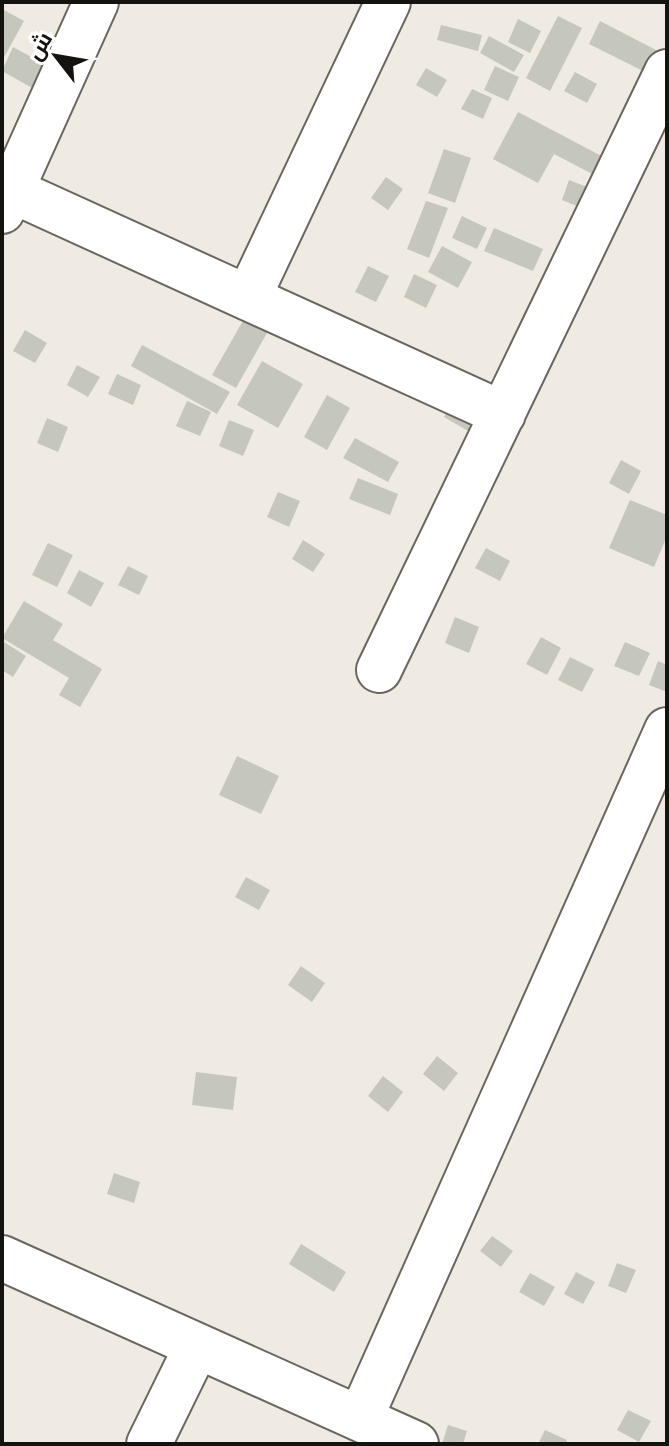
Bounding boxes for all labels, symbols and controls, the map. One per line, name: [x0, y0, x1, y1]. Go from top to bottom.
north arrow: [16, 16, 96, 96]
text: ش: [21, 27, 58, 65]

